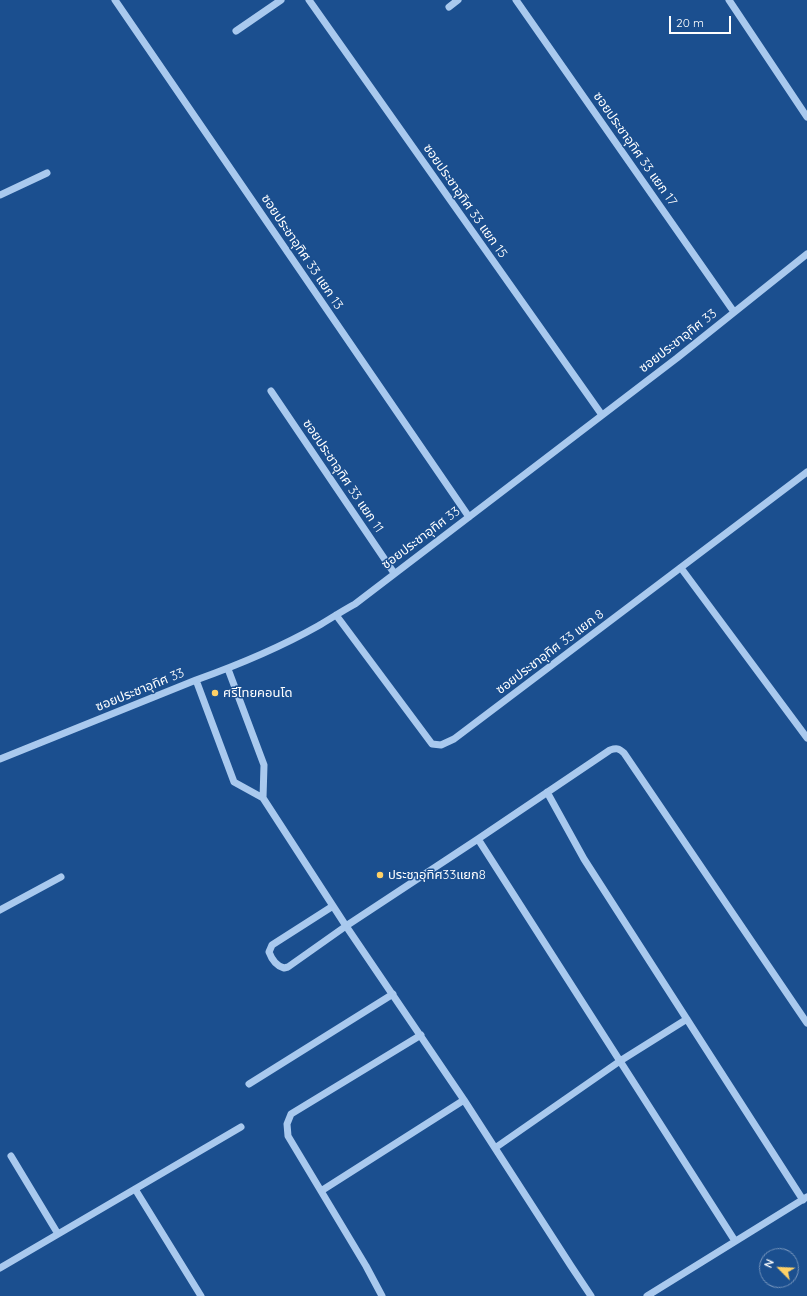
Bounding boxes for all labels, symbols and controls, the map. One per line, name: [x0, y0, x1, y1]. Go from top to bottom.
scale bar: [671, 8, 733, 34]
text: 20 m: [676, 15, 704, 30]
street label: ซอยประชาอุทิศ 33 แยก 17: [590, 89, 680, 209]
street label: ซอยประชาอุทิศ 33 แยก 15: [420, 141, 510, 261]
street label: ซอยประชาอุทิศ 33 แยก 13: [258, 192, 346, 312]
street label: ซอยประชาอุทิศ 33: [636, 306, 720, 376]
street label: ซอยประชาอุทิศ 33 แยก 11: [299, 416, 387, 536]
street label: ซอยประชาอุทิศ 33: [379, 503, 463, 573]
street label: ซอยประชาอุทิศ 33 แยก 8: [493, 606, 607, 698]
street label: ซอยประชาอุทิศ 33: [93, 665, 187, 715]
place label: ศรีไทยคอนโด: [223, 685, 292, 701]
marker: ศรีไทยคอนโด: [210, 688, 220, 698]
place label: ประชาอุทิศ33แยก8: [388, 867, 486, 883]
marker: ประชาอุทิศ33แยก8: [375, 870, 385, 880]
north arrow: [759, 1248, 799, 1288]
text: N: [761, 1257, 777, 1270]

